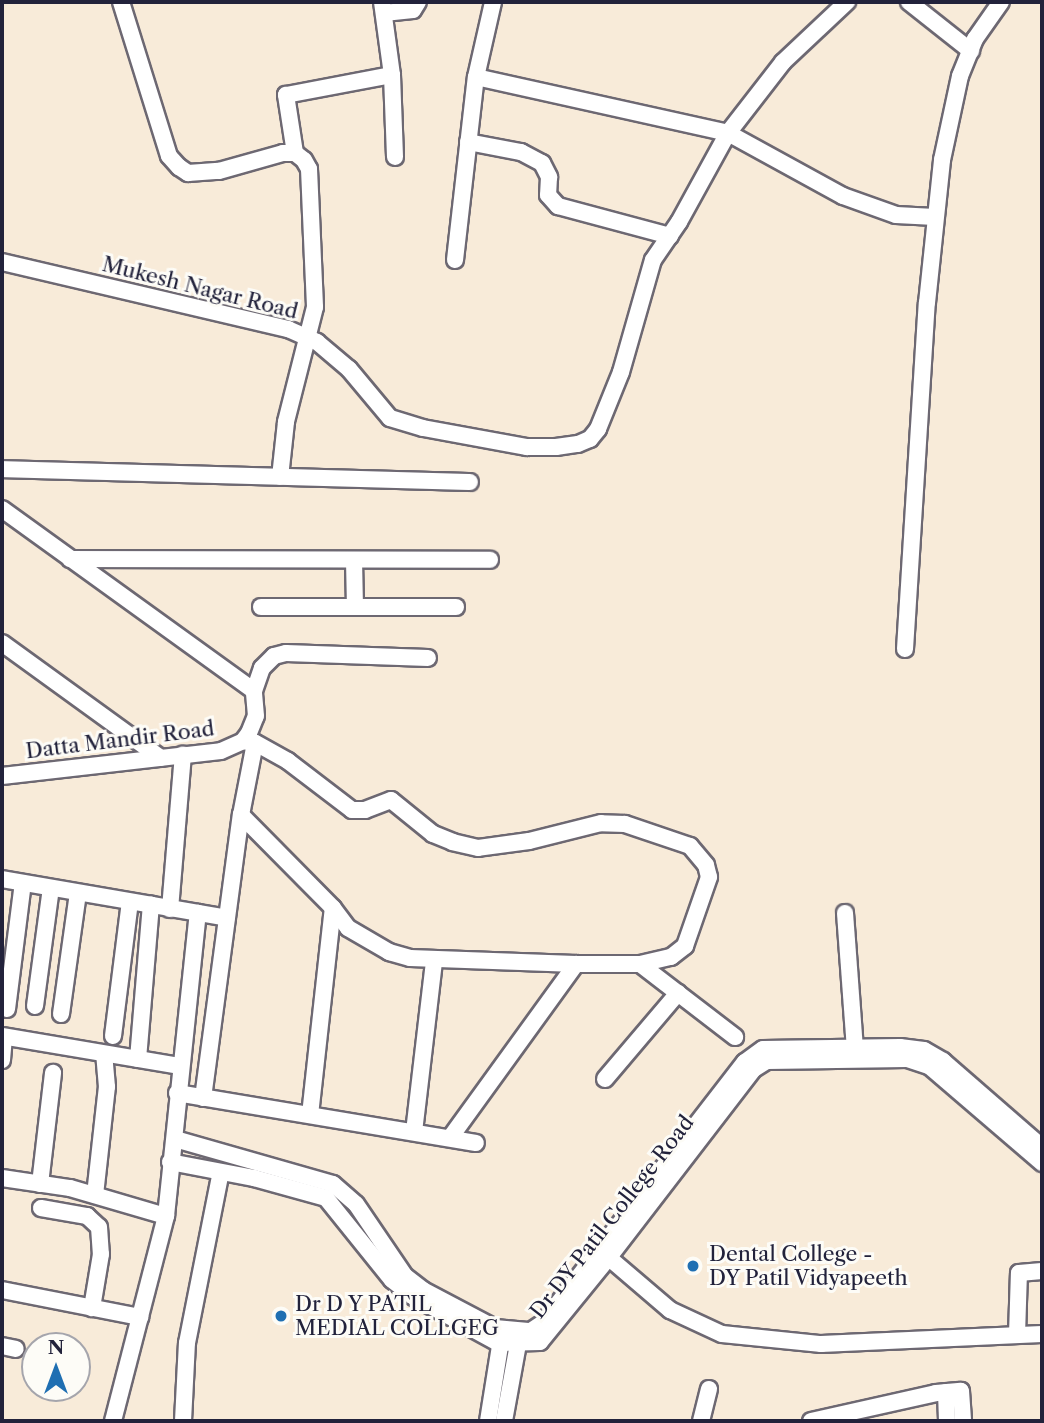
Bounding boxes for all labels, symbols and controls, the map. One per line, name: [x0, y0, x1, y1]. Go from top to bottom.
street label: Mukesh Nagar Road: [99, 251, 301, 325]
street label: Datta Mandir Road: [24, 716, 216, 764]
street label: Dr DY Patil College Road: [525, 1110, 699, 1324]
place label: Dental College - DY Patil Vidyapeeth: [709, 1241, 909, 1291]
marker: Dental College - DY Patil Vidyapeeth: [683, 1256, 703, 1276]
place label: Dr D Y PATIL MEDIAL COLLGEG: [295, 1291, 500, 1341]
marker: Dr D Y PATIL MEDIAL COLLGEG: [273, 1308, 289, 1324]
north arrow: [21, 1332, 91, 1402]
text: N: [48, 1336, 64, 1359]

